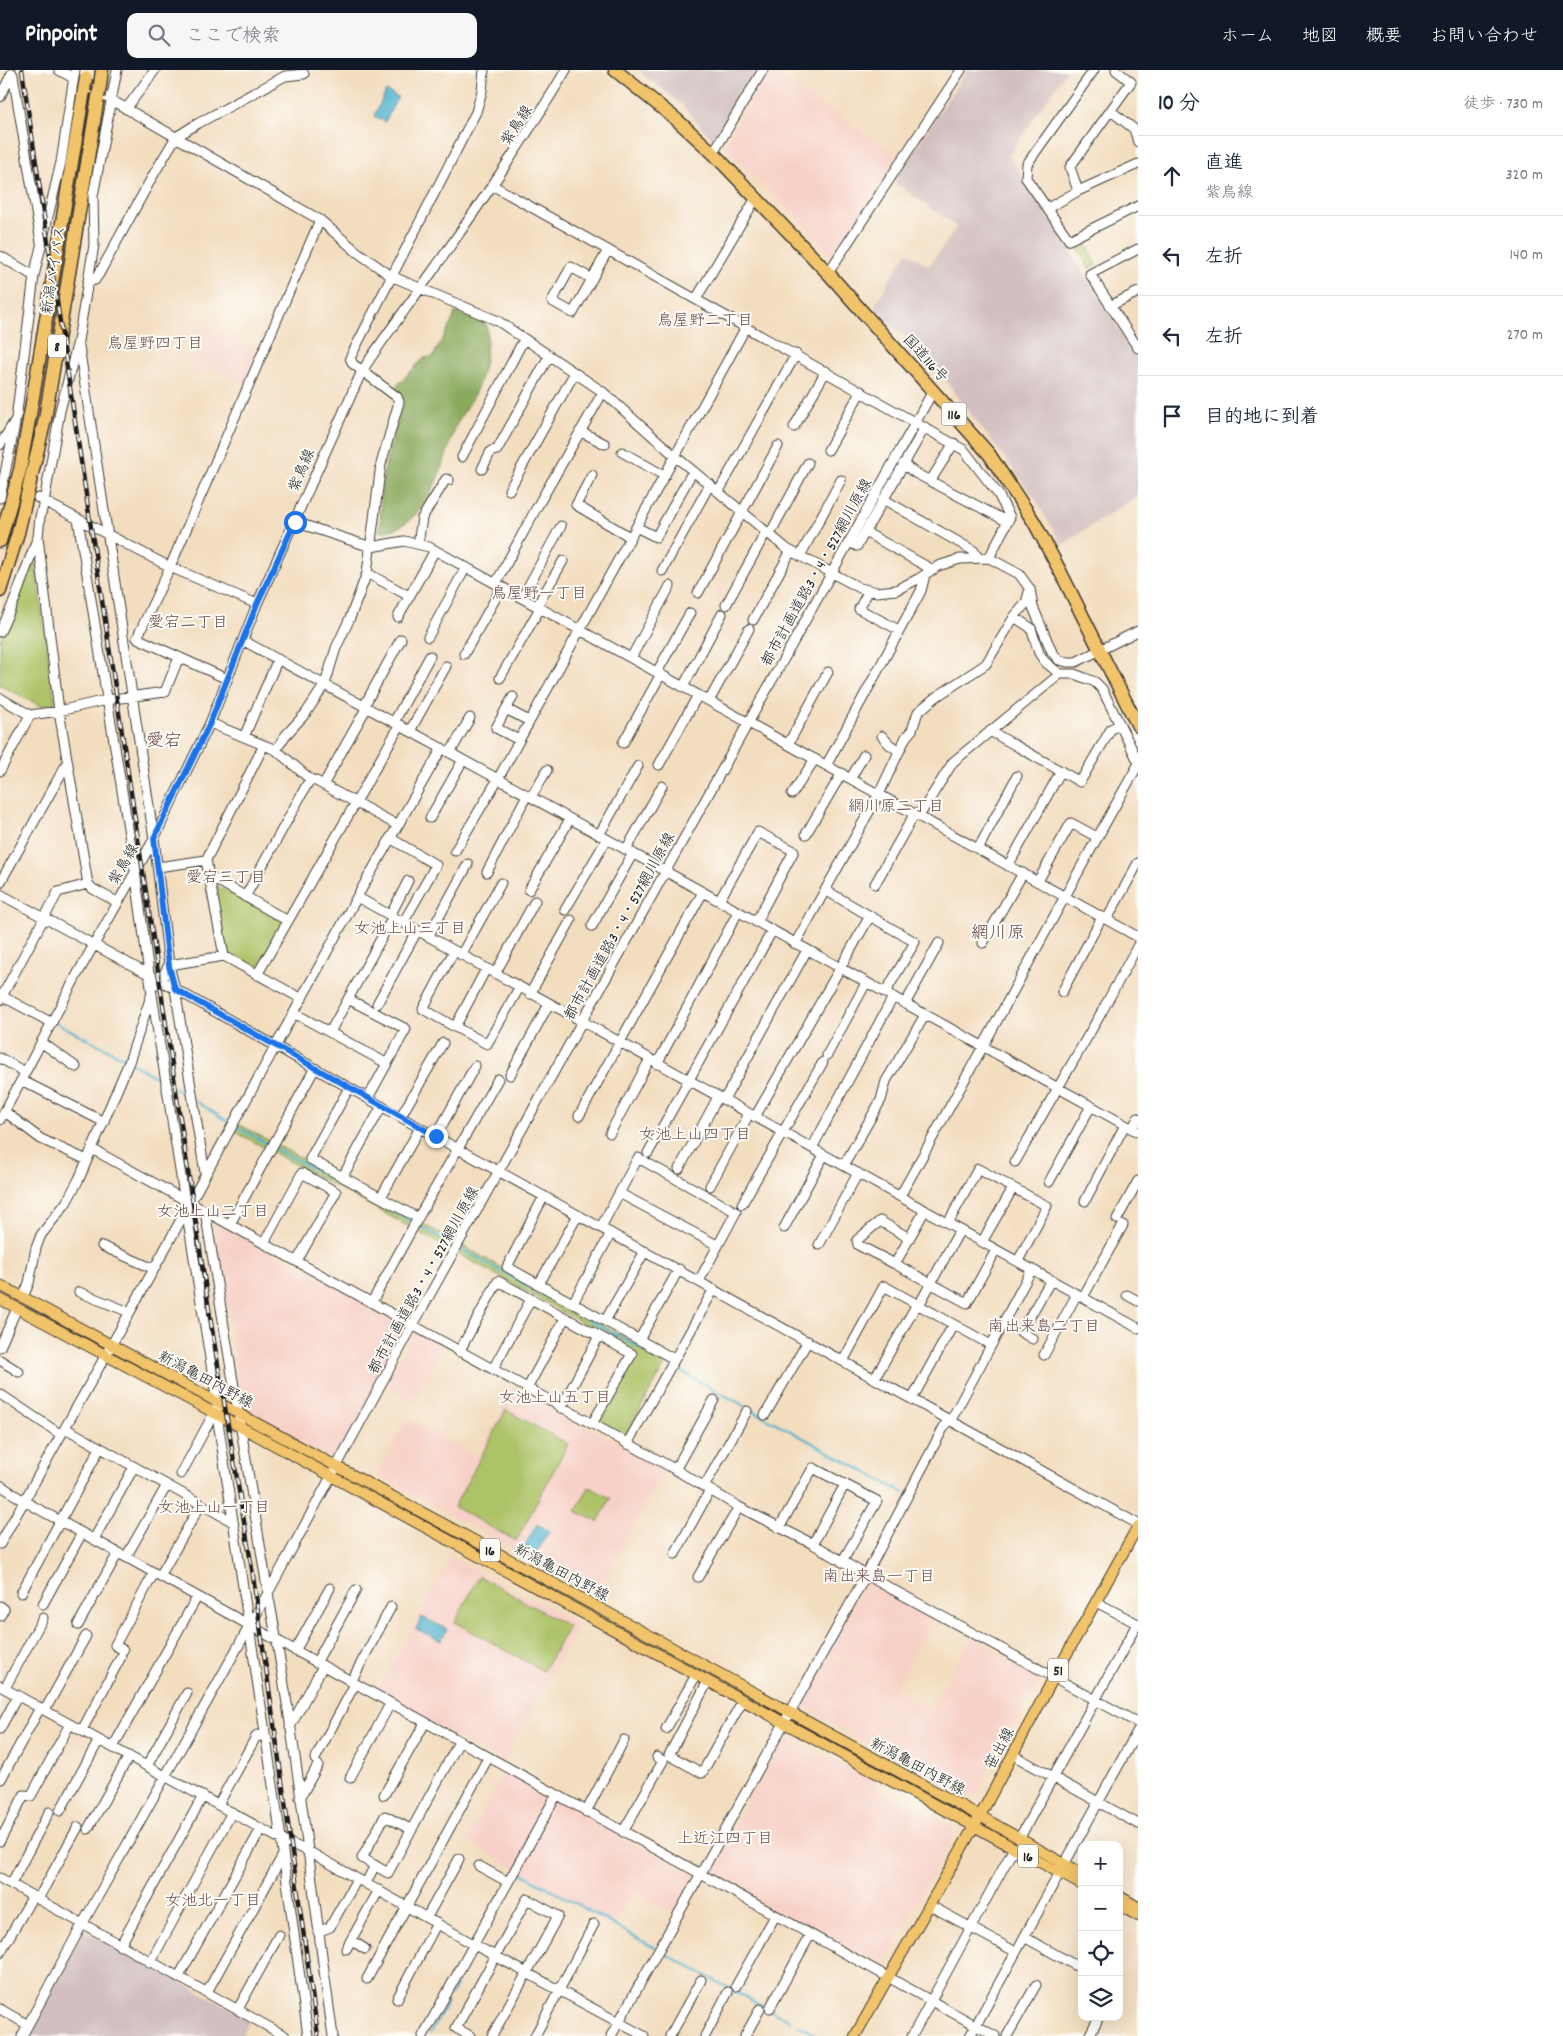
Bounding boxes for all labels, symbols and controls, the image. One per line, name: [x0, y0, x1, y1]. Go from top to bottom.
search box: [127, 13, 477, 58]
text: Pinpoint: [25, 18, 97, 52]
icon: search: [145, 21, 173, 49]
text: ここで検索: [185, 24, 280, 51]
text: ホーム: [1221, 25, 1274, 50]
text: 地図: [1302, 25, 1338, 50]
text: 概要: [1366, 25, 1402, 50]
text: お問い合わせ: [1430, 25, 1538, 50]
text: 10 分: [1158, 90, 1200, 120]
text: 徒歩 · 730 m: [1463, 93, 1543, 116]
street label: 紫鳥線: [496, 101, 539, 151]
text: 直進: [1205, 151, 1243, 178]
icon: ahead: [1158, 162, 1186, 190]
text: 320 m: [1506, 164, 1543, 187]
text: 紫鳥線: [1205, 182, 1253, 205]
street label: 新潟バイパス: [37, 224, 73, 316]
icon: left: [1158, 242, 1186, 270]
text: 140 m: [1509, 244, 1543, 267]
text: 左折: [1205, 245, 1243, 272]
district label: 鳥屋野二丁目: [657, 310, 753, 333]
icon: left: [1158, 322, 1186, 350]
text: 270 m: [1507, 324, 1543, 347]
text: 左折: [1205, 325, 1243, 352]
street label: 国道116号: [897, 330, 952, 389]
district label: 鳥屋野四丁目: [107, 333, 203, 356]
road number: 8: [48, 334, 66, 358]
road number: 116: [942, 402, 966, 426]
icon: arrive: [1158, 402, 1186, 430]
text: 目的地に到着: [1205, 405, 1319, 432]
street label: 紫鳥線: [284, 446, 322, 496]
street label: 都市計画道路3・4・527網川原線: [757, 475, 879, 671]
route start: [284, 511, 307, 534]
district label: 鳥屋野一丁目: [491, 583, 587, 606]
district label: 愛宕二丁目: [148, 612, 228, 635]
district label: 愛宕: [146, 730, 182, 755]
district label: 網川原二丁目: [848, 796, 944, 819]
street label: 都市計画道路3・4・527網川原線: [560, 829, 682, 1025]
street label: 紫鳥線: [104, 840, 146, 890]
district label: 愛宕三丁目: [186, 867, 266, 890]
district label: 女池上山三丁目: [354, 918, 466, 941]
district label: 網川原: [971, 922, 1025, 947]
district label: 女池上山四丁目: [639, 1124, 751, 1147]
route end: [425, 1125, 448, 1148]
street label: 都市計画道路3・4・527網川原線: [364, 1183, 486, 1379]
district label: 女池上山二丁目: [157, 1201, 269, 1224]
district label: 南出来島二丁目: [988, 1316, 1100, 1339]
street label: 新潟亀田内野線: [154, 1346, 257, 1415]
district label: 女池上山五丁目: [499, 1387, 611, 1410]
district label: 女池上山一丁目: [158, 1497, 270, 1520]
road number: 16: [480, 1538, 500, 1562]
street label: 新潟亀田内野線: [510, 1539, 613, 1608]
district label: 南出来島一丁目: [823, 1566, 935, 1589]
road number: 51: [1048, 1658, 1068, 1682]
street label: 笹出線: [980, 1724, 1021, 1774]
street label: 新潟亀田内野線: [866, 1733, 969, 1802]
district label: 上近江四丁目: [677, 1828, 773, 1851]
map controls: [1078, 1841, 1123, 2021]
button: +: [1078, 1841, 1123, 1886]
road number: 16: [1018, 1844, 1038, 1868]
button: −: [1078, 1886, 1123, 1931]
district label: 女池北一丁目: [165, 1890, 261, 1913]
button: locate: [1078, 1931, 1123, 1976]
button: layers: [1078, 1976, 1123, 2021]

